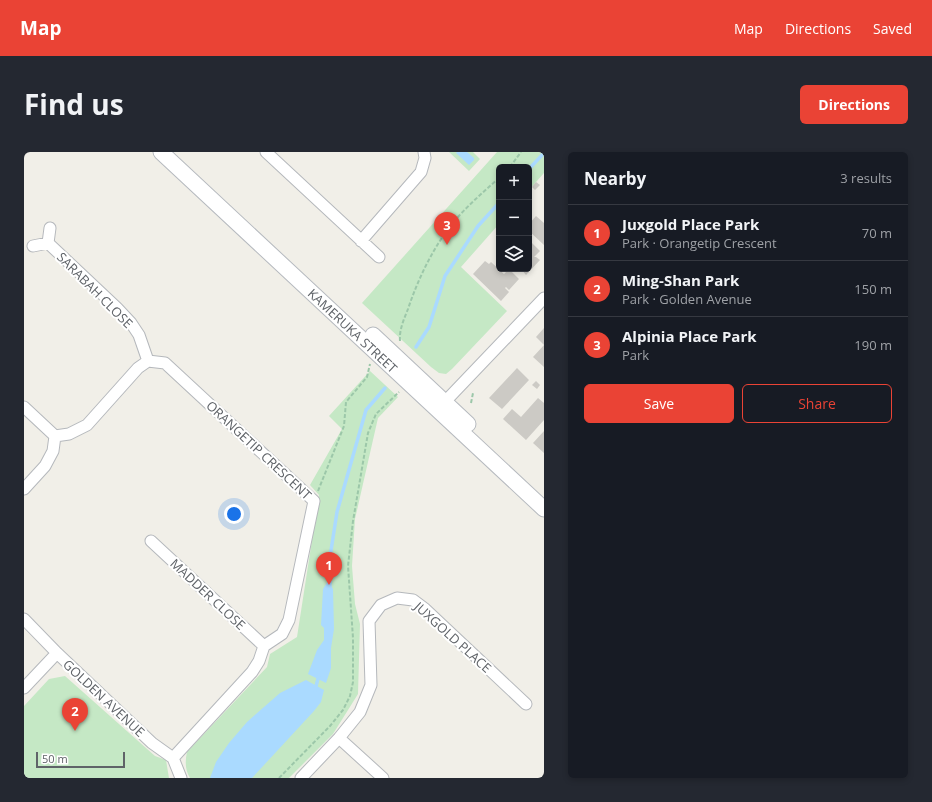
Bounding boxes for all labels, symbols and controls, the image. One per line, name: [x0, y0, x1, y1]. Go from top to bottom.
text: Map: [20, 15, 61, 41]
text: Map: [734, 19, 763, 38]
text: Directions: [785, 19, 851, 38]
text: Saved: [873, 19, 912, 38]
text: Find us: [24, 85, 124, 123]
button: Directions: [800, 85, 908, 124]
map controls: [496, 164, 532, 272]
button: +: [496, 164, 532, 200]
text: Nearby: [584, 167, 646, 190]
text: 3 results: [840, 169, 892, 187]
button: −: [496, 200, 532, 236]
pin: 3: [434, 212, 460, 245]
text: Juxgold Place Park: [622, 214, 759, 234]
text: 1: [593, 224, 601, 242]
text: 70 m: [862, 224, 892, 242]
text: Park · Orangetip Crescent: [622, 234, 777, 252]
button: layers: [496, 236, 532, 272]
street label: SARABAH CLOSE: [53, 248, 137, 332]
text: Ming-Shan Park: [622, 270, 739, 290]
text: 2: [593, 280, 601, 298]
text: 150 m: [854, 280, 892, 298]
street label: KAMERUKA STREET: [304, 284, 402, 377]
text: Park · Golden Avenue: [622, 290, 752, 308]
text: Alpinia Place Park: [622, 326, 757, 346]
text: 3: [593, 336, 601, 354]
text: 190 m: [854, 336, 892, 354]
text: Park: [622, 346, 649, 364]
button: Save: [584, 384, 734, 423]
button: Share: [742, 384, 892, 423]
street label: ORANGETIP CRESCENT: [202, 396, 316, 504]
your location: [224, 504, 244, 524]
pin: 1: [316, 552, 342, 585]
street label: MADDER CLOSE: [166, 554, 250, 634]
street label: JUXGOLD PLACE: [409, 596, 495, 676]
street label: GOLDEN AVENUE: [59, 655, 149, 741]
pin: 2: [62, 698, 88, 731]
scale bar: [36, 750, 125, 769]
text: 50 m: [42, 751, 68, 766]

